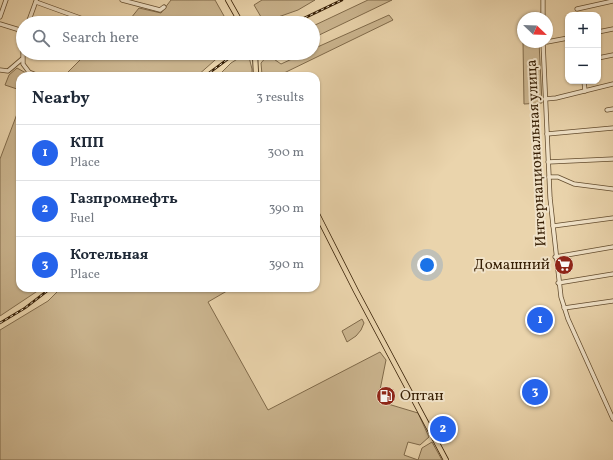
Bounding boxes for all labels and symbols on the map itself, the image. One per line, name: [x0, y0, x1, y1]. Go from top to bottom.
north arrow: [517, 12, 553, 48]
street label: Интернациональная улица: [522, 59, 552, 247]
supermarket icon: Домашний: [553, 254, 575, 276]
your location: [417, 255, 437, 275]
place label: Домашний: [474, 255, 550, 276]
pin: 1: [527, 305, 553, 335]
pin: 3: [522, 377, 548, 407]
fuel station icon: Оптан: [375, 385, 397, 407]
place label: Оптан: [400, 386, 444, 407]
pin: 2: [430, 414, 456, 444]

